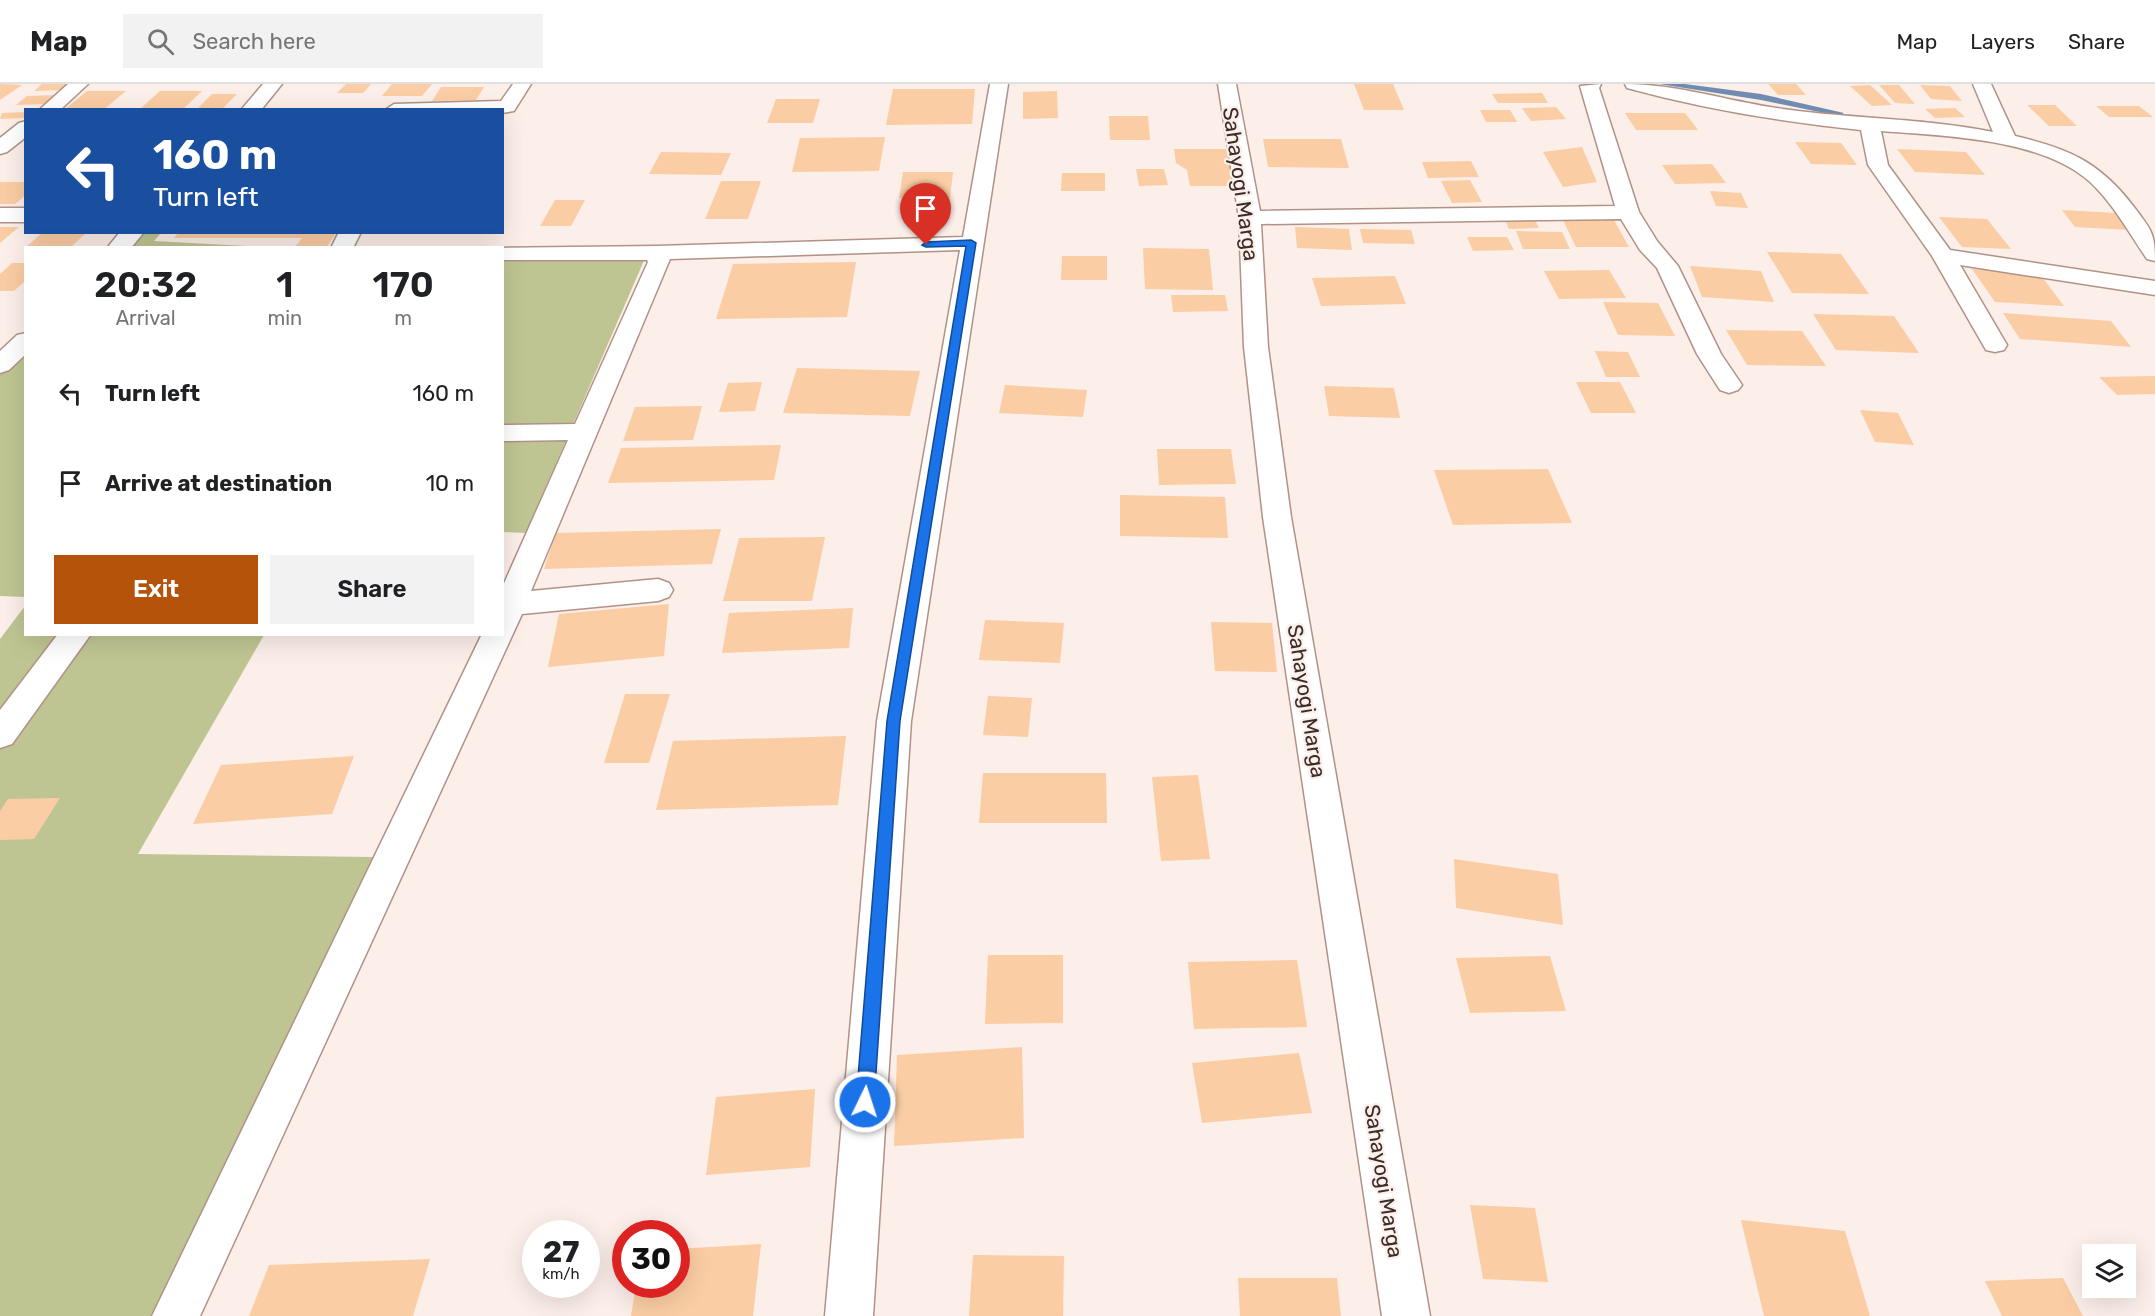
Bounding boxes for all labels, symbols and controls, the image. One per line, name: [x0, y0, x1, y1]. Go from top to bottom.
search box: [123, 14, 543, 68]
text: Map: [30, 25, 87, 58]
icon: search: [144, 25, 177, 58]
text: Search here: [192, 28, 316, 55]
text: Map: [1896, 29, 1937, 54]
text: Layers: [1970, 29, 2035, 54]
text: Share: [2068, 29, 2125, 54]
street label: Sahayogi Marga: [1218, 106, 1264, 262]
text: 160 m: [153, 130, 277, 180]
icon: left: [54, 132, 132, 210]
text: Turn left: [153, 181, 258, 213]
pin: [900, 183, 951, 245]
icon: arrive: [909, 192, 942, 225]
text: 20:32: [94, 263, 197, 306]
text: 1: [276, 263, 293, 306]
text: 170: [372, 263, 434, 306]
text: Arrival: [116, 306, 176, 330]
text: min: [267, 306, 302, 330]
text: m: [394, 306, 412, 330]
icon: left: [54, 377, 87, 410]
text: Turn left: [105, 380, 200, 407]
text: 160 m: [412, 380, 474, 407]
icon: arrive: [54, 467, 87, 500]
text: Arrive at destination: [105, 470, 332, 497]
text: 10 m: [426, 470, 474, 497]
button: Exit: [54, 555, 258, 624]
button: Share: [270, 555, 474, 624]
street label: Sahayogi Marga: [1283, 623, 1331, 779]
position arrow: [833, 1070, 897, 1134]
street label: Sahayogi Marga: [1360, 1103, 1408, 1259]
speed limit sign: 30: [612, 1220, 690, 1298]
text: 27: [543, 1234, 579, 1270]
map controls: [2082, 1244, 2136, 1298]
button: layers: [2082, 1244, 2136, 1298]
text: km/h: [542, 1265, 580, 1283]

